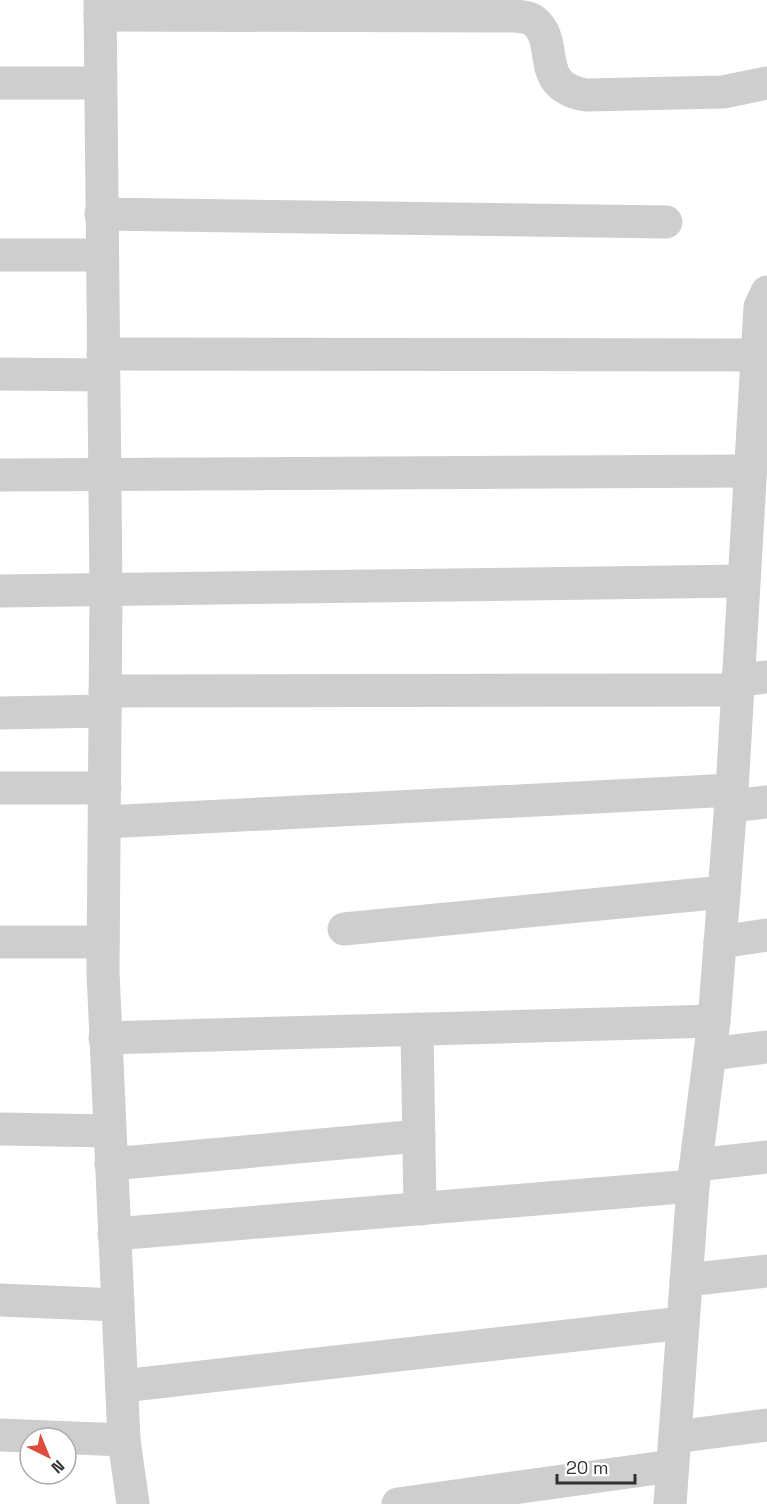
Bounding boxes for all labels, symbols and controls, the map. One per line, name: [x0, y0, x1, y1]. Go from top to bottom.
north arrow: [18, 1426, 78, 1486]
scale bar: [557, 1447, 635, 1485]
text: N: [47, 1455, 69, 1478]
text: 20 m: [566, 1456, 609, 1479]

